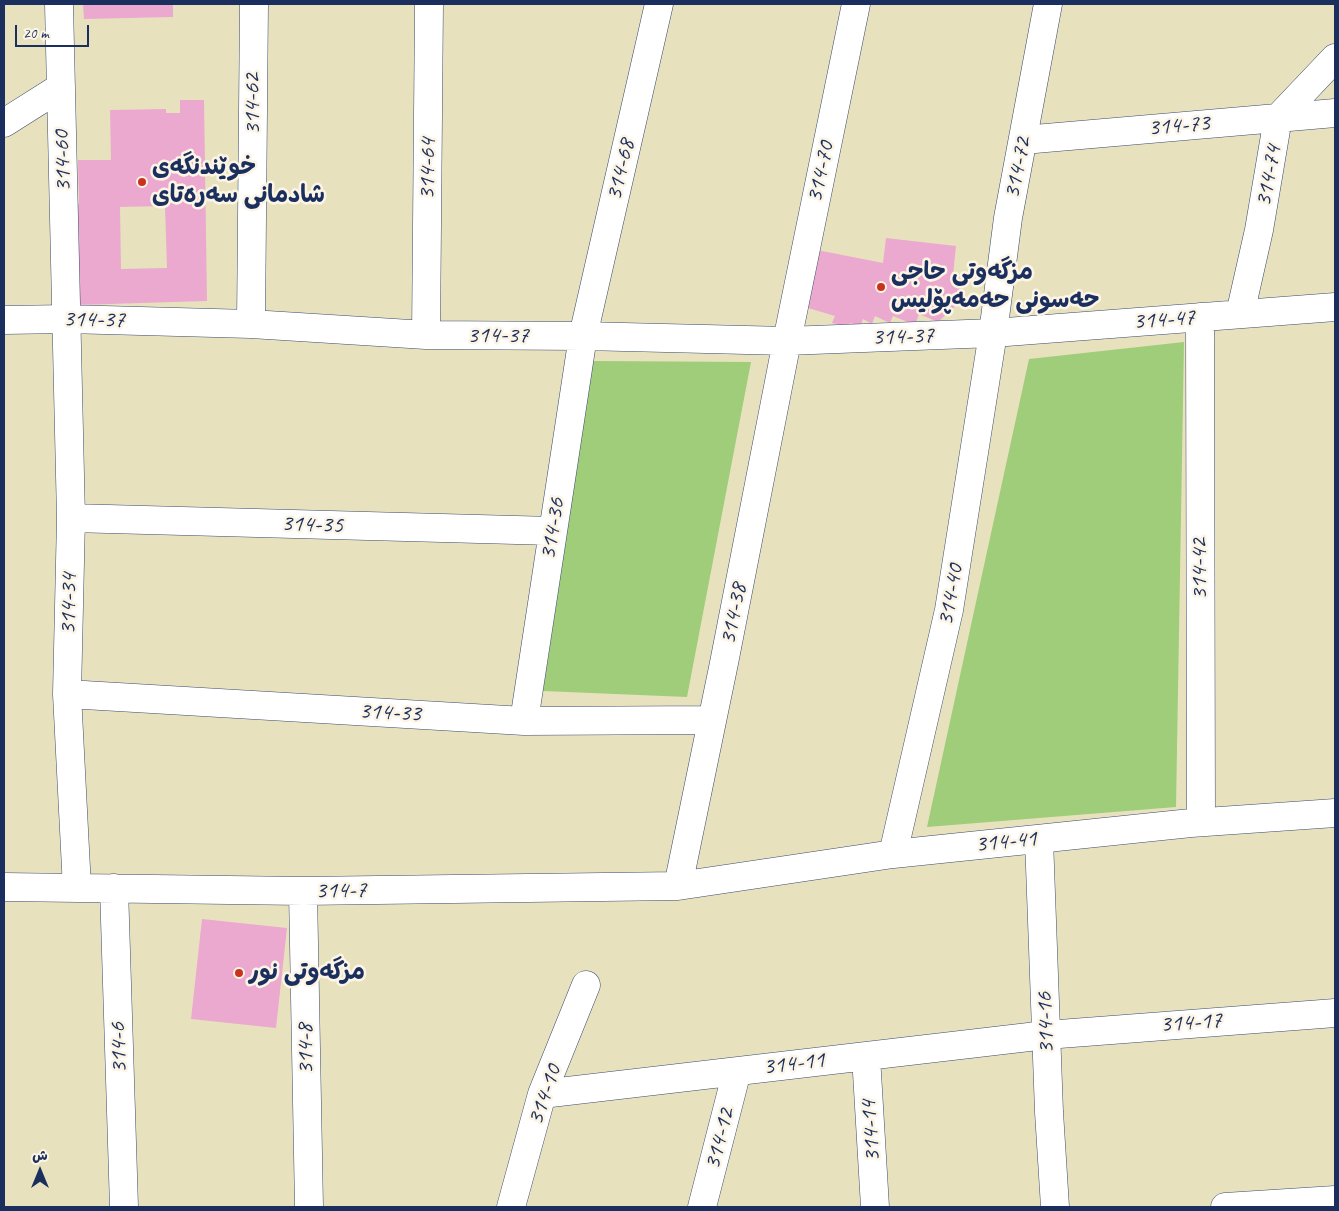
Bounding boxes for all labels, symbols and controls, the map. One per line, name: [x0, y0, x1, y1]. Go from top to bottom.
scale bar: [18, 15, 91, 47]
text: 20 m: [23, 24, 49, 43]
street label: 314-62: [239, 73, 267, 135]
street label: 314-73: [1147, 109, 1211, 143]
street label: 314-60: [48, 130, 78, 192]
street label: 314-72: [998, 135, 1038, 201]
street label: 314-68: [600, 137, 642, 203]
street label: 314-64: [413, 138, 443, 200]
street label: 314-70: [800, 139, 842, 205]
street label: 314-74: [1249, 143, 1289, 209]
place label: خوێندنگەی شادمانی سەرەتای: [152, 154, 325, 210]
marker: خوێندنگەی شادمانی سەرەتای: [136, 176, 148, 188]
place label: مزگەوتی حاجی حەسونی حەمەپۆلیس: [891, 259, 1099, 315]
marker: مزگەوتی حاجی حەسونی حەمەپۆلیس: [875, 281, 887, 293]
street label: 314-47: [1132, 303, 1196, 337]
street label: 314-37: [63, 305, 125, 335]
street label: 314-37: [467, 322, 529, 350]
street label: 314-37: [872, 322, 934, 352]
street label: 314-36: [534, 496, 572, 562]
street label: 314-35: [281, 510, 343, 540]
street label: 314-42: [1186, 538, 1214, 600]
street label: 314-40: [931, 562, 971, 628]
street label: 314-34: [54, 573, 84, 635]
street label: 314-38: [714, 581, 754, 647]
street label: 314-33: [358, 697, 422, 729]
street label: 314-41: [974, 824, 1038, 860]
street label: 314-7: [315, 876, 367, 906]
place label: مزگەوتی نور: [249, 959, 365, 987]
marker: مزگەوتی نور: [233, 967, 245, 979]
street label: 314-16: [1031, 992, 1061, 1054]
street label: 314-17: [1159, 1006, 1223, 1040]
street label: 314-6: [104, 1022, 134, 1074]
street label: 314-8: [291, 1023, 321, 1075]
street label: 314-11: [762, 1046, 826, 1082]
street label: 314-10: [521, 1061, 569, 1129]
street label: 314-14: [854, 1099, 888, 1163]
street label: 314-12: [699, 1106, 741, 1172]
north arrow: [15, 1146, 65, 1196]
text: ش: [32, 1147, 48, 1164]

